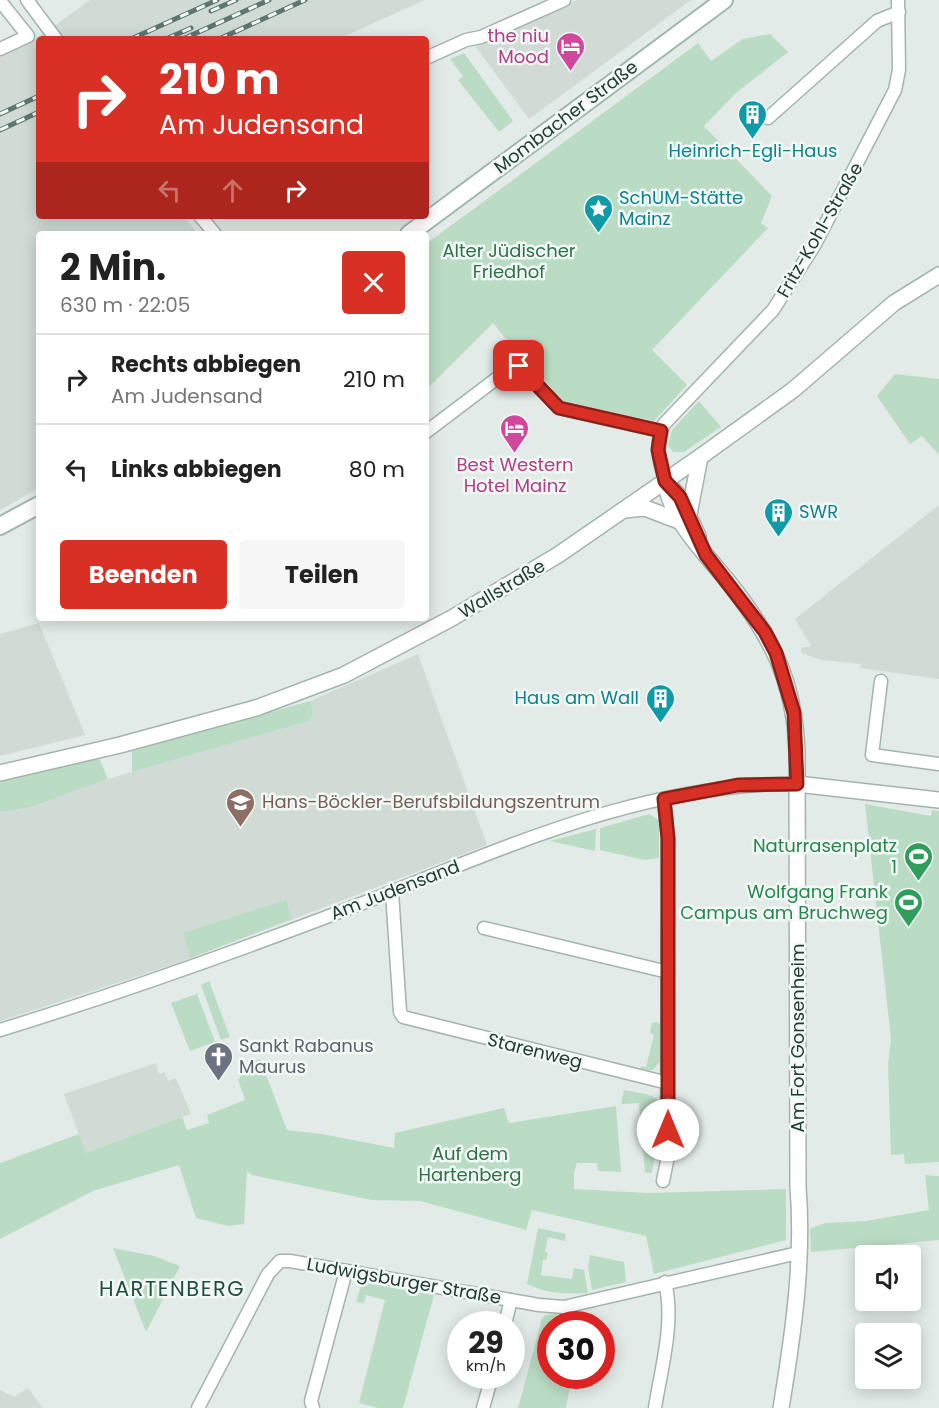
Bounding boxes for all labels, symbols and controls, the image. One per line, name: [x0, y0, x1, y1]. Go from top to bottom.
place label: the niu Mood: [487, 23, 549, 69]
hotel icon: the niu Mood: [554, 30, 586, 72]
text: 210 m: [159, 50, 280, 109]
street label: Mombacher Straße: [489, 54, 643, 179]
icon: right: [60, 60, 138, 138]
building icon: Heinrich-Egli-Haus: [737, 98, 769, 140]
text: Am Judensand: [159, 106, 364, 143]
place label: Heinrich-Egli-Haus: [669, 138, 837, 163]
street label: Fritz-Kohl-Straße: [771, 157, 869, 302]
icon: left: [153, 174, 186, 207]
icon: ahead: [216, 174, 249, 207]
icon: right: [279, 174, 312, 207]
place label: SchUM-Stätte Mainz: [619, 185, 743, 231]
place icon: SchUM-Stätte Mainz: [582, 192, 614, 234]
park label: Alter Jüdischer Friedhof: [442, 238, 576, 284]
text: 2 Min.: [60, 242, 166, 293]
button: close: [342, 251, 405, 314]
text: 630 m · 22:05: [60, 291, 190, 319]
pin: [493, 340, 544, 391]
text: Rechts abbiegen: [111, 349, 301, 380]
icon: arrive: [502, 349, 535, 382]
icon: right: [60, 363, 93, 396]
text: 210 m: [343, 364, 405, 395]
text: Am Judensand: [111, 382, 263, 410]
hotel icon: Best Western Hotel Mainz: [499, 412, 531, 454]
place label: Best Western Hotel Mainz: [456, 452, 574, 498]
icon: left: [60, 453, 93, 486]
text: Links abbiegen: [111, 454, 282, 485]
text: 80 m: [349, 454, 405, 485]
building icon: SWR: [762, 496, 794, 538]
place label: SWR: [799, 499, 838, 524]
button: Beenden: [60, 540, 227, 609]
button: Teilen: [239, 540, 405, 609]
street label: Wallstraße: [454, 553, 550, 624]
building icon: Haus am Wall: [644, 682, 676, 724]
place label: Haus am Wall: [515, 685, 639, 710]
school or university icon: Hans-Böckler-Berufsbildungszentrum: [225, 786, 257, 828]
place label: Hans-Böckler-Berufsbildungszentrum: [262, 789, 600, 814]
place label: Naturrasenplatz 1: [753, 833, 897, 879]
sports icon: Naturrasenplatz 1: [902, 840, 934, 882]
street label: Am Judensand: [327, 853, 463, 926]
place label: Wolfgang Frank Campus am Bruchweg: [680, 879, 889, 925]
sports icon: Wolfgang Frank Campus am Bruchweg: [893, 886, 925, 928]
street label: Am Fort Gonsenheim: [785, 944, 810, 1132]
street label: Starenweg: [485, 1027, 585, 1074]
place label: Sankt Rabanus Maurus: [239, 1033, 374, 1079]
church icon: Sankt Rabanus Maurus: [202, 1040, 234, 1082]
position arrow: [636, 1098, 700, 1162]
park label: Auf dem Hartenberg: [419, 1141, 521, 1187]
map controls: [855, 1245, 921, 1389]
button: sound: [855, 1245, 921, 1311]
street label: Ludwigsburger Straße: [305, 1251, 503, 1310]
district label: HARTENBERG: [99, 1274, 245, 1303]
speed limit sign: 30: [537, 1311, 615, 1389]
text: 29: [468, 1321, 504, 1364]
button: layers: [855, 1323, 921, 1389]
text: km/h: [466, 1355, 506, 1376]

